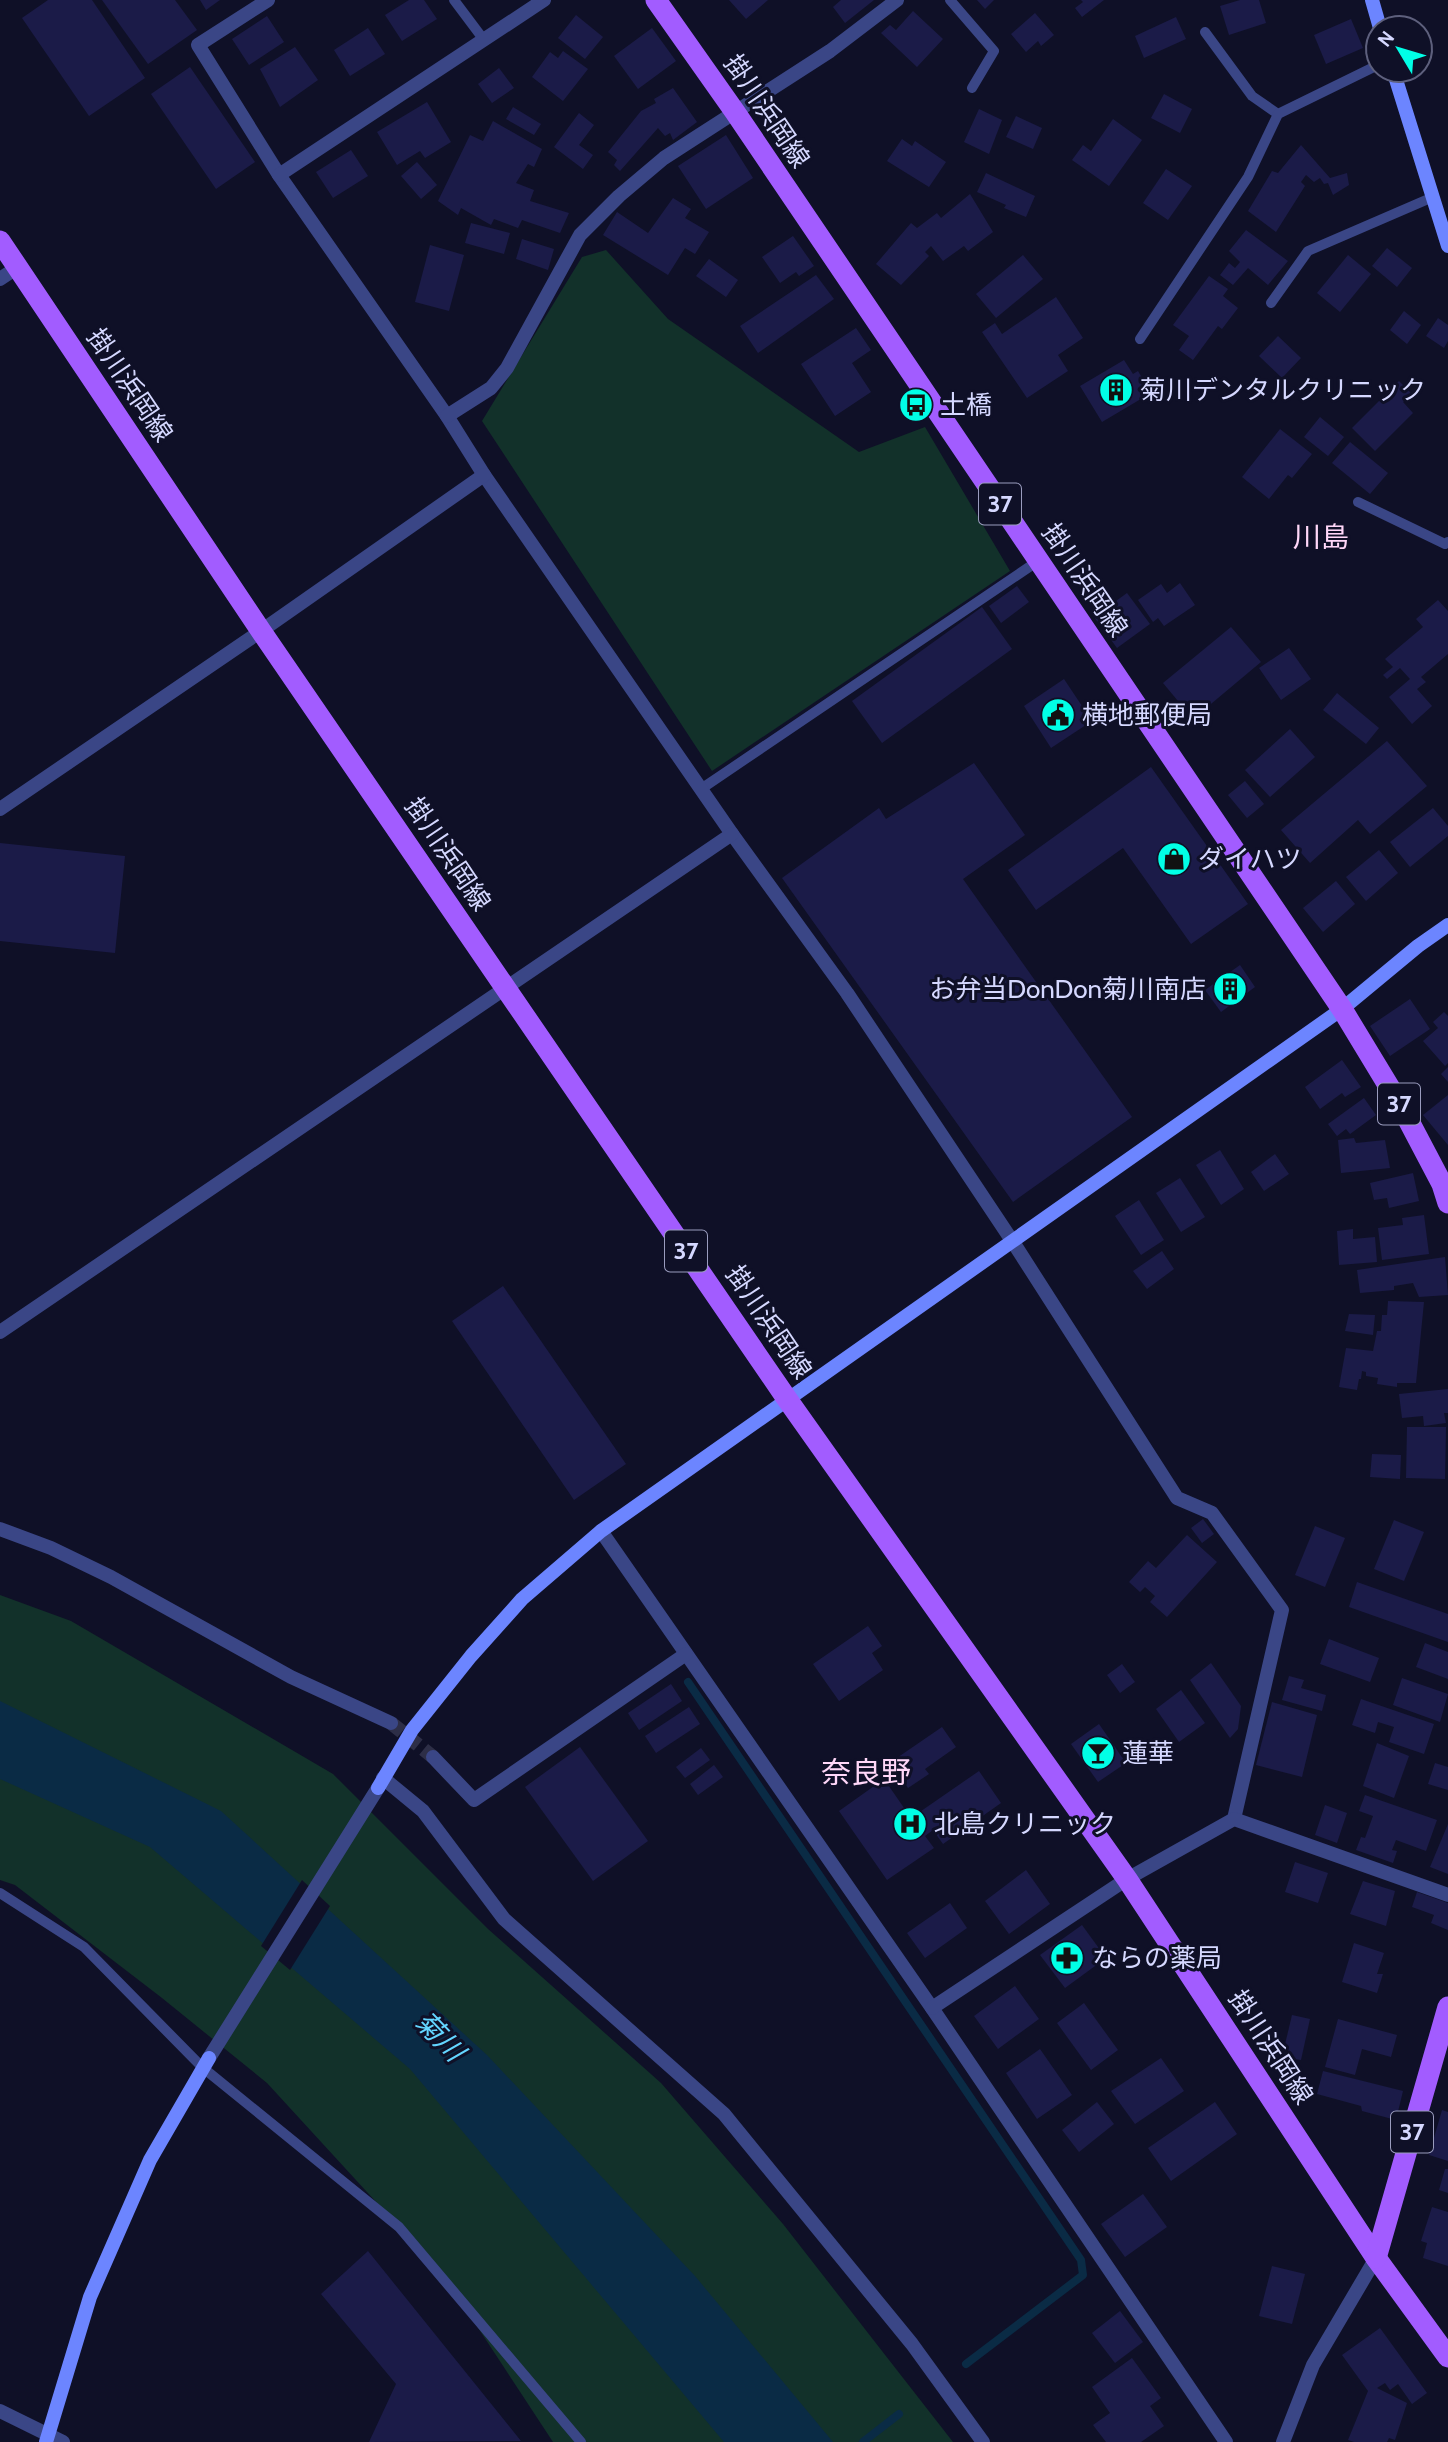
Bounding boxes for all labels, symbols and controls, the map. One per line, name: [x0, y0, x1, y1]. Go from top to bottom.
north arrow: [1364, 14, 1434, 84]
text: N: [1373, 26, 1399, 51]
street label: 掛川浜岡線: [717, 48, 817, 174]
street label: 掛川浜岡線: [80, 322, 180, 448]
building icon: 菊川デンタルクリニック: [1097, 371, 1135, 409]
place label: 菊川デンタルクリニック: [1140, 374, 1426, 406]
bus stop icon: 土橋: [897, 386, 935, 424]
place label: 土橋: [940, 389, 992, 421]
road number: 37: [979, 484, 1021, 524]
street label: 掛川浜岡線: [1035, 517, 1135, 643]
district label: 川島: [1293, 520, 1349, 554]
public building icon: 横地郵便局: [1039, 696, 1077, 734]
place label: 横地郵便局: [1082, 699, 1212, 731]
street label: 掛川浜岡線: [398, 791, 498, 917]
shop icon: ダイハツ: [1155, 840, 1193, 878]
place label: ダイハツ: [1198, 843, 1301, 875]
building icon: お弁当DonDon菊川南店: [1211, 970, 1249, 1008]
place label: お弁当DonDon菊川南店: [929, 973, 1206, 1005]
road number: 37: [1378, 1084, 1420, 1124]
road number: 37: [665, 1231, 707, 1272]
street label: 掛川浜岡線: [719, 1259, 819, 1385]
bar icon: 蓮華: [1079, 1734, 1117, 1772]
place label: 蓮華: [1122, 1737, 1174, 1769]
district label: 奈良野: [821, 1754, 911, 1791]
hospital icon: 北島クリニック: [891, 1805, 929, 1843]
place label: 北島クリニック: [934, 1808, 1116, 1840]
pharmacy icon: ならの薬局: [1048, 1939, 1086, 1977]
place label: ならの薬局: [1092, 1942, 1222, 1974]
street label: 掛川浜岡線: [1222, 1984, 1320, 2110]
water label: 菊川: [408, 2004, 474, 2070]
road number: 37: [1391, 2112, 1433, 2152]

